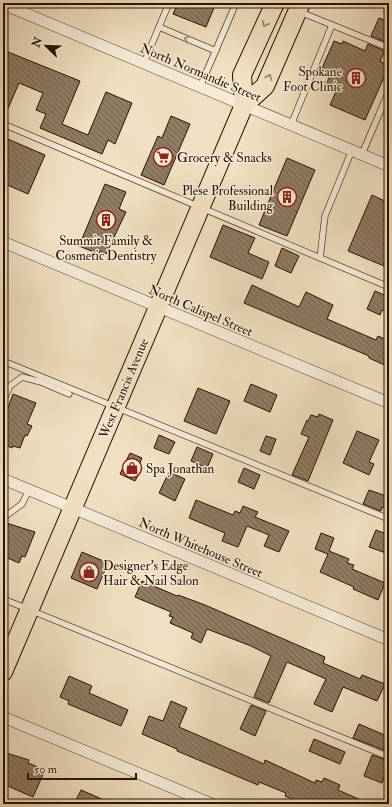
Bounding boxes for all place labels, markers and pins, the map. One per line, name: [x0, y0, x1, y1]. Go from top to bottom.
place label: Spokane Foot Clinic: [283, 64, 343, 95]
building icon: Spokane Foot Clinic: [345, 67, 367, 89]
supermarket icon: Grocery & Snacks: [152, 146, 174, 168]
place label: Grocery & Snacks: [177, 150, 272, 167]
place label: Plese Professional Building: [182, 183, 274, 214]
building icon: Plese Professional Building: [276, 186, 298, 208]
building icon: Summit Family & Cosmetic Dentistry: [95, 209, 117, 231]
place label: Summit Family & Cosmetic Dentistry: [56, 233, 157, 265]
shop icon: Spa Jonathan: [121, 457, 143, 479]
place label: Spa Jonathan: [146, 461, 215, 478]
place label: Designer's Edge Hair & Nail Salon: [103, 558, 199, 589]
shop icon: Designer's Edge Hair & Nail Salon: [78, 561, 100, 583]

